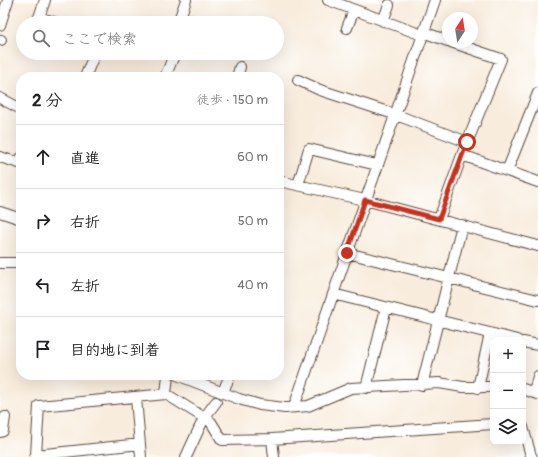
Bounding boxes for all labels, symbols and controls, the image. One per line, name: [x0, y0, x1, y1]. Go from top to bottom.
north arrow: [442, 12, 478, 48]
search box: [16, 16, 284, 60]
icon: search: [30, 27, 52, 49]
text: ここで検索: [62, 30, 137, 49]
text: 2 分: [32, 90, 62, 111]
text: 徒歩 · 150 m: [197, 92, 268, 108]
route start: [458, 133, 476, 151]
icon: ahead: [32, 146, 54, 168]
text: 直進: [70, 149, 100, 168]
text: 60 m: [237, 149, 268, 165]
icon: right: [32, 210, 54, 232]
text: 右折: [70, 213, 100, 232]
text: 50 m: [238, 213, 268, 229]
route end: [338, 244, 356, 262]
icon: left: [32, 274, 54, 296]
text: 左折: [70, 277, 100, 296]
text: 40 m: [237, 277, 268, 293]
map controls: [490, 337, 526, 445]
button: +: [490, 337, 526, 373]
icon: arrive: [32, 338, 54, 360]
text: 目的地に到着: [70, 341, 160, 360]
button: −: [490, 373, 526, 409]
button: layers: [490, 409, 526, 445]

